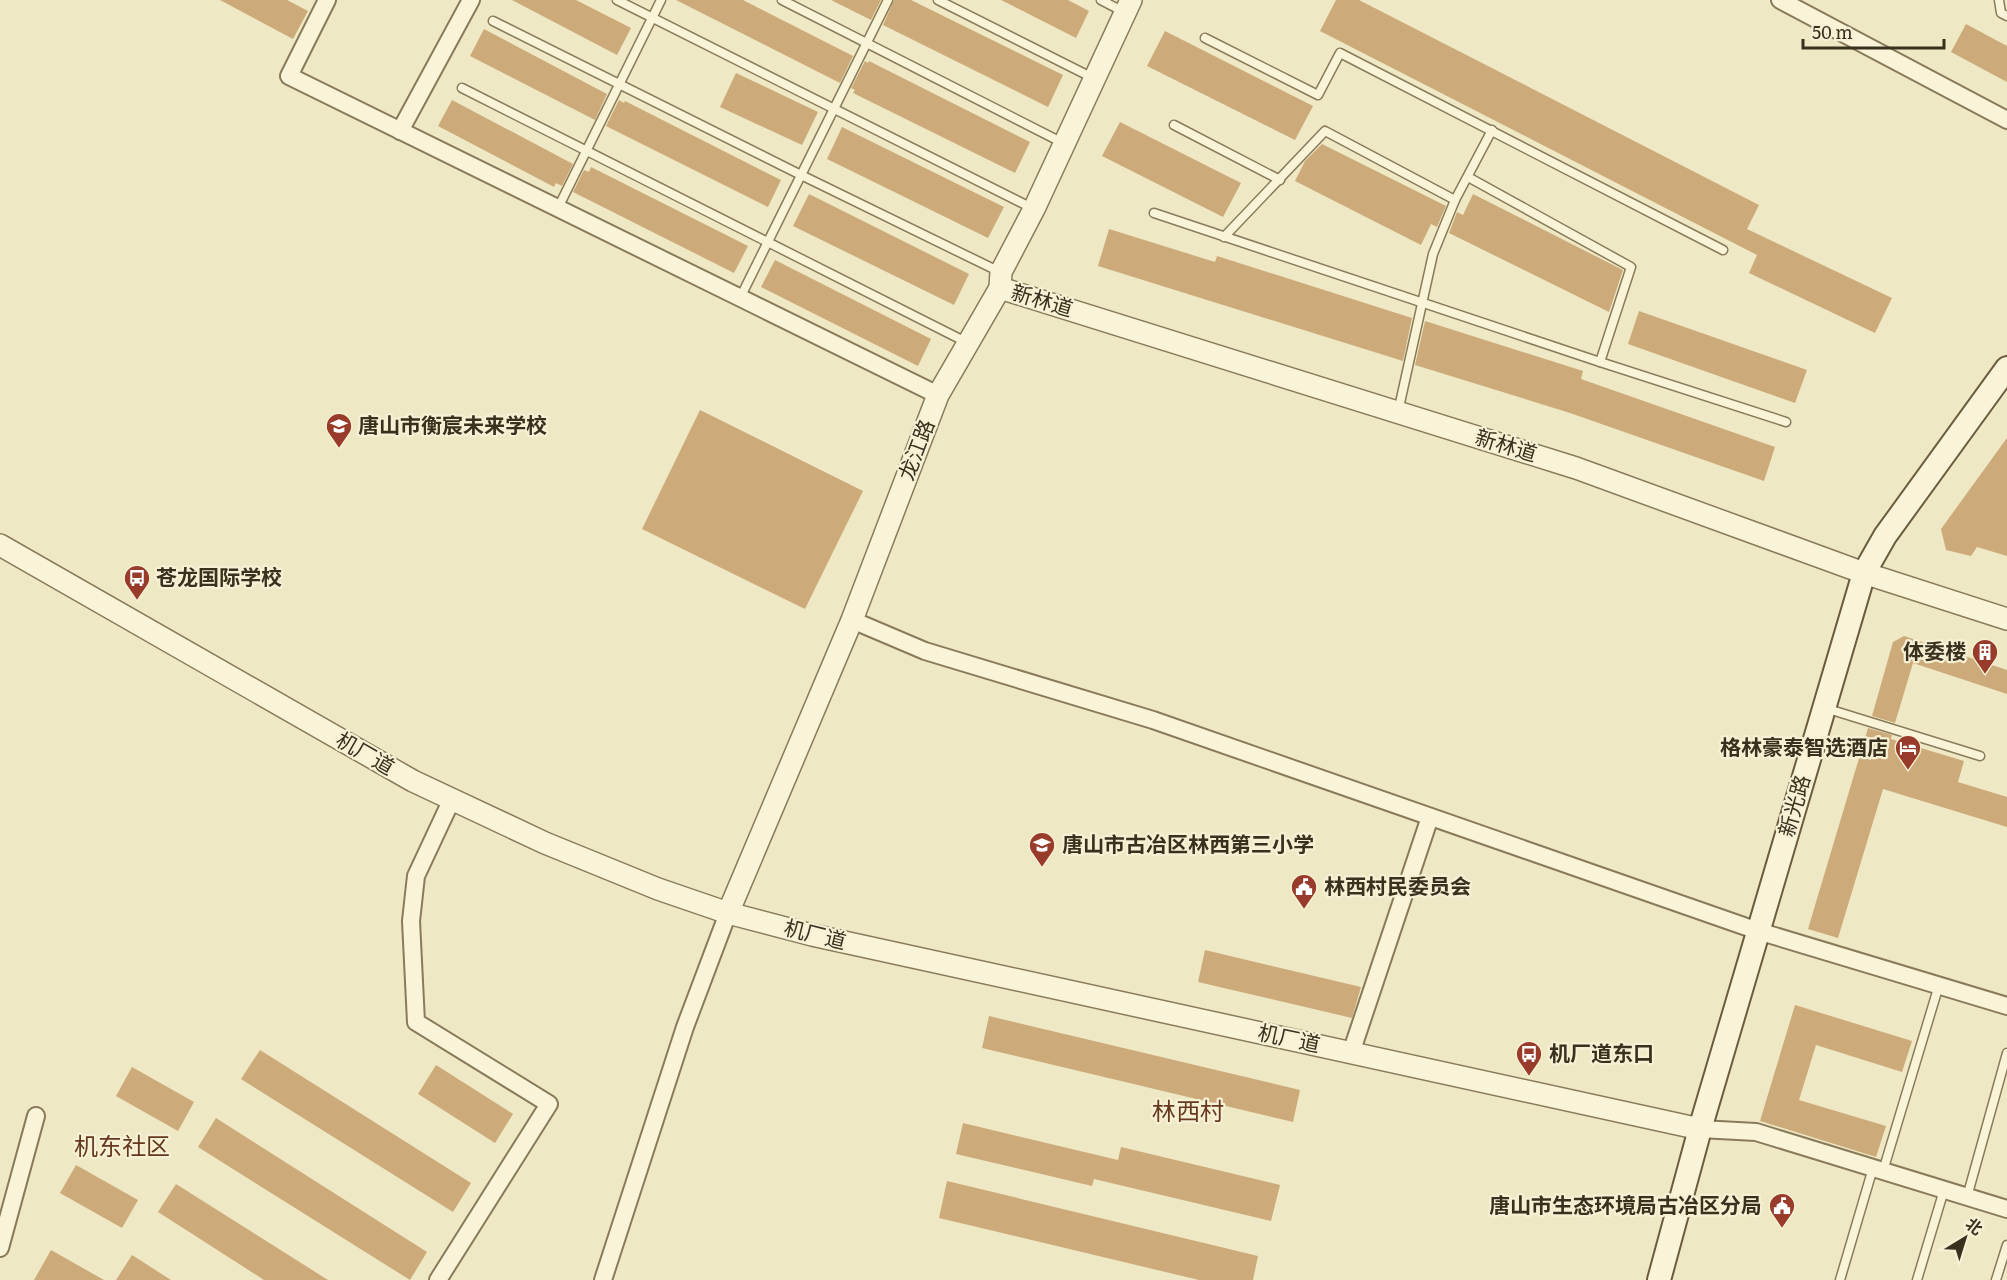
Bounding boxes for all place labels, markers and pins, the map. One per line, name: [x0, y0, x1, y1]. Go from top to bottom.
place label: 唐山市衡宸未来学校: [358, 408, 547, 439]
school or university icon: 唐山市衡宸未来学校: [324, 411, 354, 449]
place label: 苍龙国际学校: [156, 560, 282, 591]
bus stop icon: 苍龙国际学校: [122, 563, 152, 601]
place label: 体委楼: [1903, 634, 1966, 665]
building icon: 体委楼: [1970, 637, 2000, 675]
place label: 格林豪泰智选酒店: [1720, 730, 1888, 761]
hotel icon: 格林豪泰智选酒店: [1893, 733, 1923, 771]
place label: 唐山市古冶区林西第三小学: [1062, 827, 1314, 858]
school or university icon: 唐山市古冶区林西第三小学: [1027, 830, 1057, 868]
place label: 林西村民委员会: [1324, 869, 1471, 900]
public building icon: 林西村民委员会: [1289, 872, 1319, 910]
place label: 机厂道东口: [1549, 1036, 1654, 1067]
bus stop icon: 机厂道东口: [1514, 1039, 1544, 1077]
place label: 唐山市生态环境局古冶区分局: [1489, 1188, 1762, 1219]
public building icon: 唐山市生态环境局古冶区分局: [1767, 1191, 1797, 1229]

